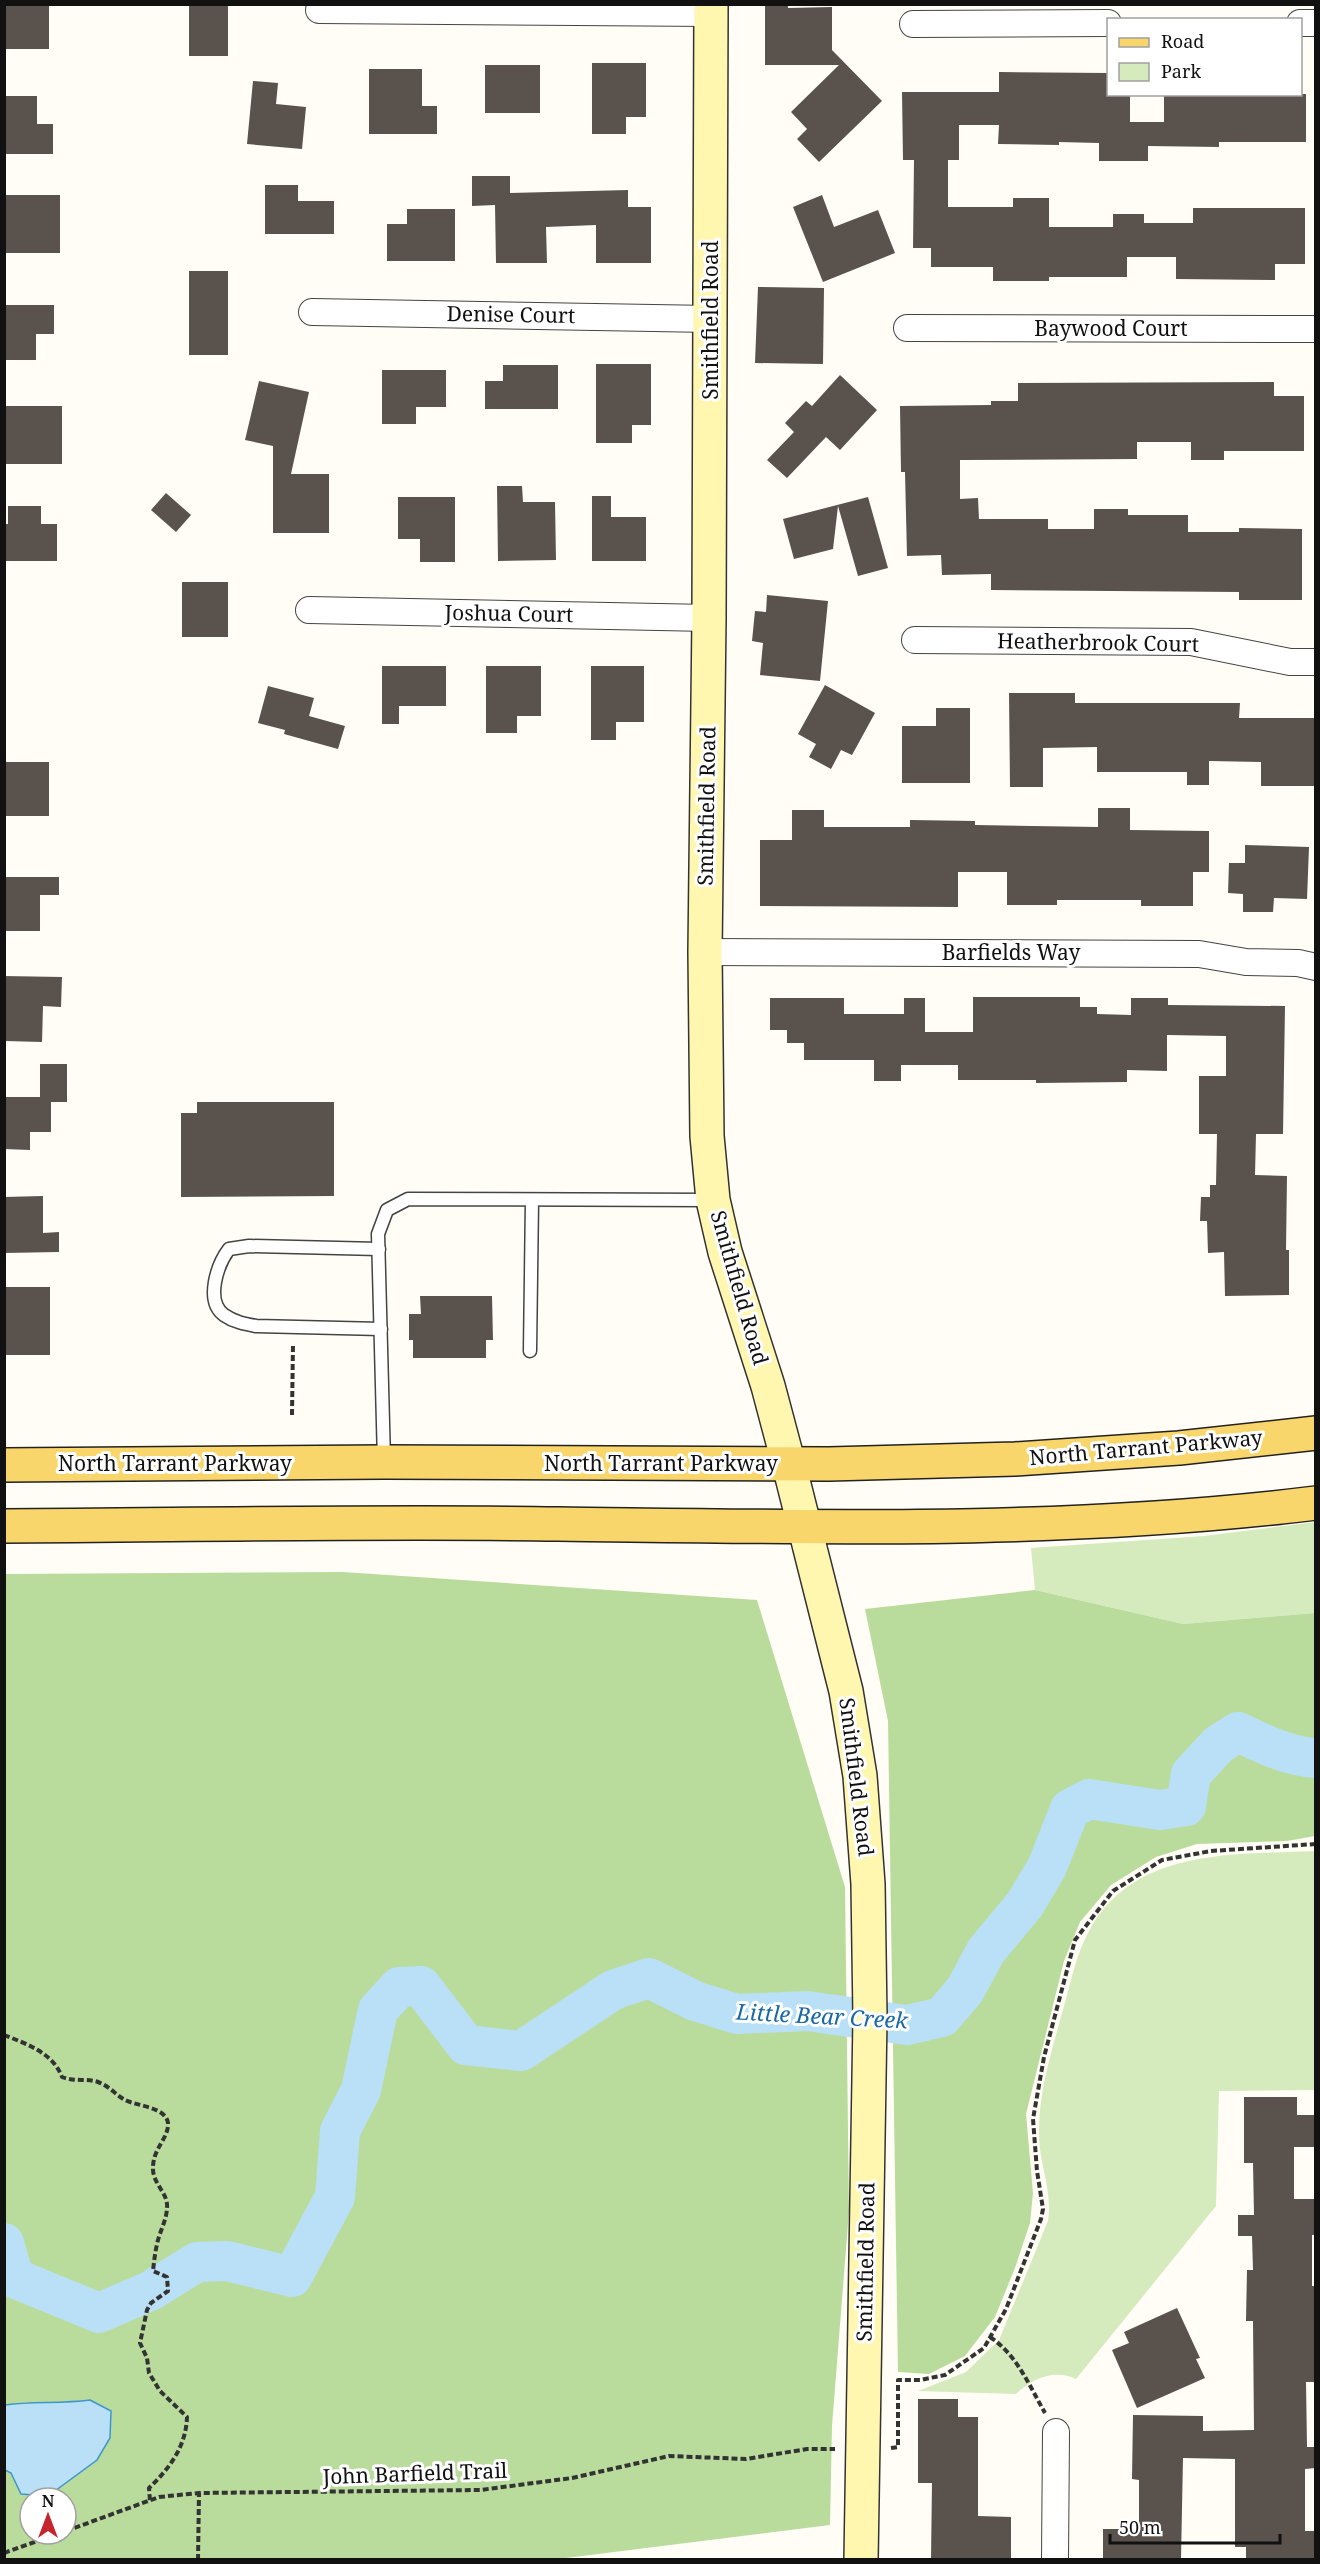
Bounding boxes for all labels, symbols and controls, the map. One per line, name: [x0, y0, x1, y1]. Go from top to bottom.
legend: [1107, 18, 1302, 96]
text: Road: [1161, 29, 1204, 53]
text: Park: [1161, 59, 1201, 83]
street label: Smithfield Road: [696, 240, 724, 400]
street label: Denise Court: [447, 299, 576, 329]
street label: Baywood Court: [1034, 314, 1188, 342]
street label: Joshua Court: [443, 598, 574, 628]
street label: Heatherbrook Court: [997, 626, 1199, 658]
street label: Smithfield Road: [691, 726, 721, 886]
street label: Barfields Way: [942, 938, 1080, 966]
street label: Smithfield Road: [705, 1207, 775, 1368]
street label: North Tarrant Parkway: [1028, 1423, 1264, 1471]
street label: North Tarrant Parkway: [58, 1449, 292, 1477]
street label: North Tarrant Parkway: [544, 1449, 778, 1477]
street label: Smithfield Road: [833, 1696, 881, 1858]
water label: Little Bear Creek: [735, 1995, 910, 2035]
street label: Smithfield Road: [850, 2182, 880, 2342]
street label: John Barfield Trail: [321, 2456, 508, 2490]
north arrow: [18, 2486, 78, 2546]
text: N: [42, 2490, 55, 2512]
scale bar: [1110, 2507, 1280, 2545]
text: 50 m: [1119, 2515, 1161, 2539]

